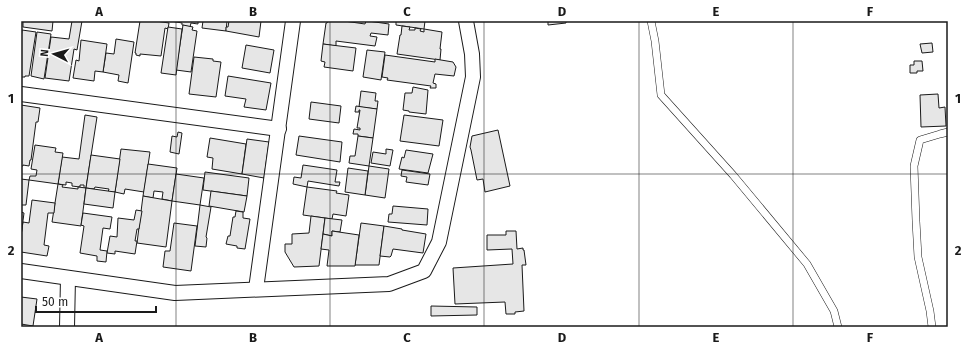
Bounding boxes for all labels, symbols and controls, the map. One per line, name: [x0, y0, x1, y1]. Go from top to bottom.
text: A: [94, 4, 103, 19]
text: B: [249, 4, 257, 19]
text: C: [403, 4, 411, 19]
text: D: [558, 4, 567, 19]
text: E: [713, 4, 720, 19]
text: F: [867, 4, 874, 19]
north arrow: [34, 34, 74, 74]
text: N: [38, 49, 51, 57]
text: 1: [8, 91, 14, 106]
text: 1: [955, 91, 961, 106]
text: 2: [8, 243, 15, 258]
text: 2: [955, 243, 962, 258]
scale bar: [36, 288, 156, 314]
text: 50 m: [42, 295, 68, 309]
text: A: [94, 330, 103, 345]
text: B: [249, 330, 257, 345]
text: C: [403, 330, 411, 345]
text: D: [558, 330, 567, 345]
text: E: [713, 330, 720, 345]
text: F: [867, 330, 874, 345]

